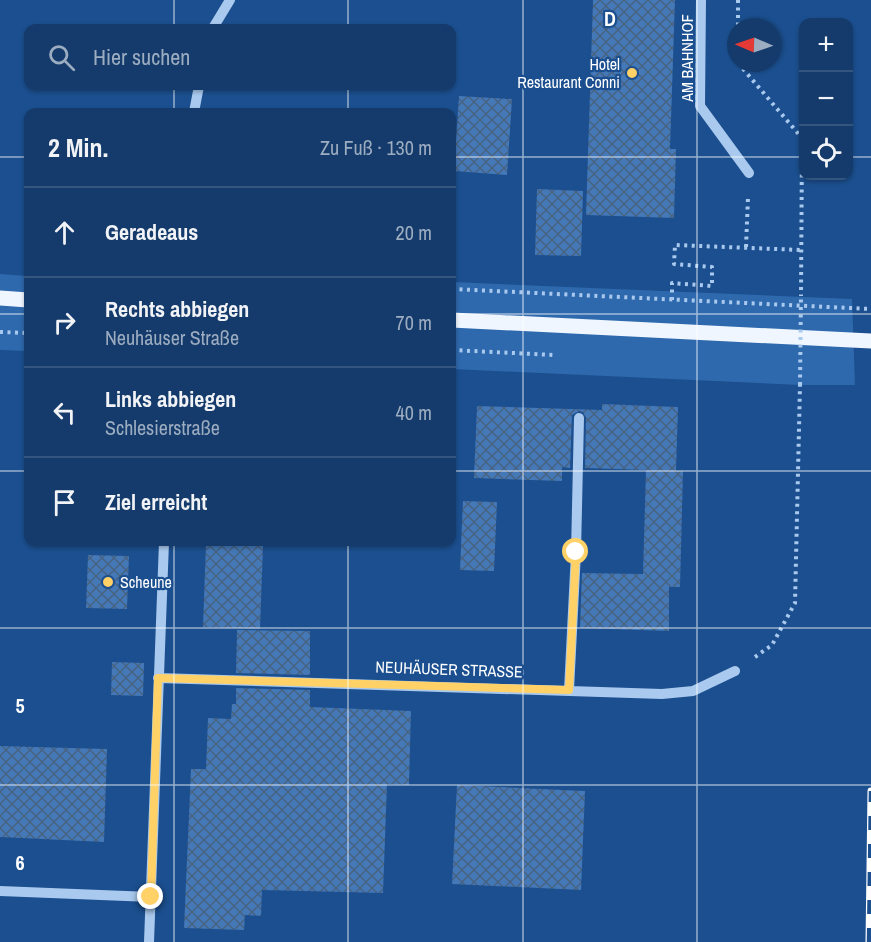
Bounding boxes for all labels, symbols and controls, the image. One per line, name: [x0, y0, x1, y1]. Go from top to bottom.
text: D: [604, 5, 616, 32]
street label: AM BAHNHOF: [676, 14, 698, 103]
north arrow: [727, 18, 781, 72]
map controls: [799, 18, 853, 180]
button: +: [799, 18, 853, 72]
search box: [24, 24, 456, 90]
icon: search: [45, 41, 78, 74]
text: Hier suchen: [93, 42, 190, 72]
place label: Hotel Restaurant Conni: [517, 53, 620, 93]
marker: Hotel Restaurant Conni: [625, 66, 639, 80]
button: −: [799, 72, 853, 126]
button: locate: [799, 126, 853, 180]
text: 2 Min.: [48, 130, 108, 165]
text: Zu Fuß · 130 m: [320, 134, 432, 161]
icon: ahead: [48, 216, 81, 249]
text: Geradeaus: [105, 217, 198, 247]
text: 20 m: [396, 219, 432, 246]
text: Rechts abbiegen: [105, 294, 249, 324]
icon: right: [48, 306, 81, 339]
text: 70 m: [396, 309, 432, 336]
text: Neuhäuser Straße: [105, 324, 239, 351]
text: Links abbiegen: [105, 384, 236, 414]
icon: left: [48, 396, 81, 429]
text: 40 m: [396, 399, 432, 426]
text: Schlesierstraße: [105, 414, 220, 441]
icon: arrive: [48, 486, 81, 519]
text: Ziel erreicht: [105, 487, 207, 517]
route start: [562, 538, 588, 564]
place label: Scheune: [120, 571, 172, 593]
marker: Scheune: [101, 575, 115, 589]
street label: NEUHÄUSER STRASSE: [375, 655, 523, 683]
text: 5: [15, 692, 25, 719]
text: 6: [15, 849, 25, 876]
route end: [137, 883, 163, 909]

